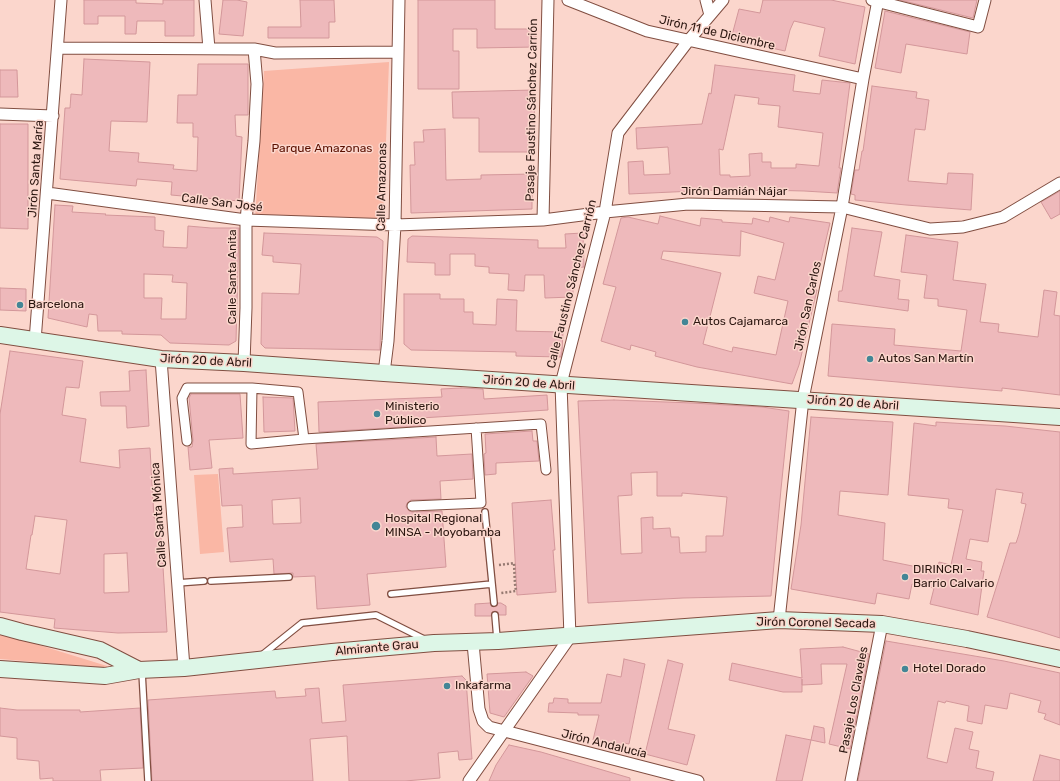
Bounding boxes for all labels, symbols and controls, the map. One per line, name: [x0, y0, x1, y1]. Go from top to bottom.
street label: Jirón 11 de Diciembre: [658, 13, 776, 53]
street label: Pasaje Faustino Sánchez Carrión: [523, 18, 541, 202]
street label: Jirón Santa María: [25, 120, 47, 218]
park label: Parque Amazonas: [272, 142, 372, 156]
street label: Calle Amazonas: [374, 143, 390, 231]
street label: Jirón Damián Nájar: [681, 185, 787, 199]
street label: Calle San José: [181, 191, 263, 215]
street label: Calle Faustino Sánchez Carrión: [544, 198, 600, 370]
street label: Calle Santa Anita: [226, 229, 240, 325]
street label: Jirón San Carlos: [791, 260, 825, 352]
place label: Barcelona: [28, 298, 84, 312]
marker: Barcelona: [15, 300, 25, 310]
place label: Autos Cajamarca: [693, 315, 788, 329]
marker: Autos Cajamarca: [680, 317, 690, 327]
street label: Jirón 20 de Abril: [160, 351, 252, 371]
place label: Autos San Martín: [878, 352, 974, 366]
marker: Autos San Martín: [865, 354, 875, 364]
street label: Jirón 20 de Abril: [483, 373, 575, 393]
street label: Jirón 20 de Abril: [807, 393, 899, 413]
place label: Ministerio Público: [385, 400, 439, 428]
marker: Ministerio Público: [372, 409, 382, 419]
street label: Calle Santa Mónica: [148, 462, 170, 568]
place label: Hospital Regional MINSA - Moyobamba: [385, 512, 501, 540]
marker: Hospital Regional MINSA - Moyobamba: [370, 520, 382, 532]
place label: DIRINCRI - Barrio Calvario: [913, 563, 994, 591]
marker: DIRINCRI - Barrio Calvario: [900, 572, 910, 582]
street label: Jirón Coronel Secada: [756, 615, 876, 631]
street label: Almirante Grau: [335, 637, 419, 659]
street label: Pasaje Los Claveles: [837, 645, 871, 755]
place label: Hotel Dorado: [913, 662, 986, 676]
marker: Hotel Dorado: [900, 664, 910, 674]
place label: Inkafarma: [455, 679, 511, 693]
marker: Inkafarma: [442, 681, 452, 691]
street label: Jirón Andalucía: [560, 726, 648, 762]

